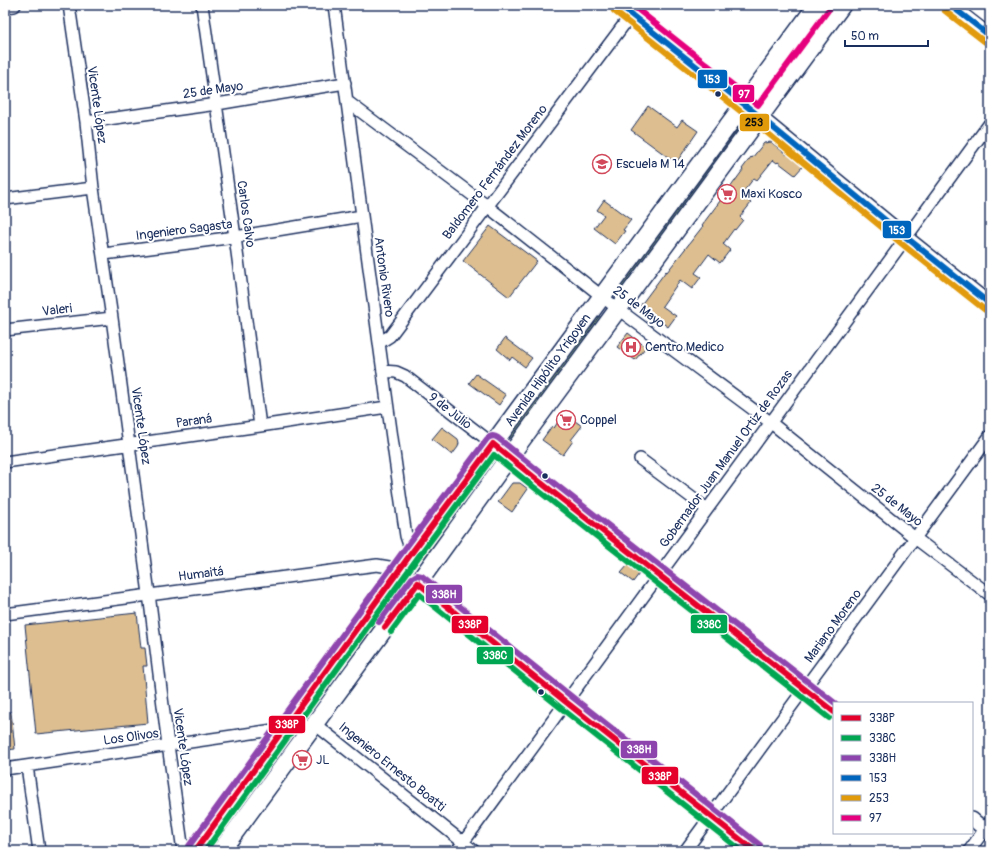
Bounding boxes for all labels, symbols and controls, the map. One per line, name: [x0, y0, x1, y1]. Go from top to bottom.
scale bar: [845, 22, 928, 48]
text: 50 m: [851, 29, 879, 44]
street label: Vicente López: [84, 65, 110, 145]
line badge: 153: [697, 69, 728, 89]
text: 153: [704, 73, 720, 86]
street label: 25 de Mayo: [182, 78, 244, 102]
line badge: 97: [732, 84, 755, 103]
text: 97: [738, 88, 750, 101]
unlabelled marker: [713, 89, 723, 99]
street label: Baldomero Fernández Moreno: [439, 101, 551, 243]
line badge: 253: [739, 113, 770, 132]
text: 253: [745, 116, 763, 129]
school or university icon: Escuela M 14: [591, 153, 613, 175]
place label: Escuela M 14: [616, 156, 685, 172]
street label: Carlos Calvo: [233, 180, 259, 249]
supermarket icon: Maxi Kosco: [716, 183, 738, 205]
place label: Maxi Kosco: [741, 186, 802, 202]
street label: Ingeniero Sagasta: [135, 216, 233, 244]
line badge: 153: [882, 220, 912, 239]
text: 153: [889, 224, 905, 237]
street label: Antonio Rivero: [370, 236, 398, 318]
street label: 25 de Mayo: [610, 282, 668, 332]
street label: Valeri: [41, 300, 73, 320]
street label: Avenida Hipólito Yrigoyen: [502, 310, 594, 430]
hospital icon: Centro Medico: [620, 336, 642, 358]
place label: Centro Medico: [645, 339, 724, 355]
street label: Gobernador Juan Manuel Ortiz de Rozas: [656, 367, 796, 551]
street label: Vicente López: [128, 386, 154, 466]
street label: 9 de Julio: [425, 389, 475, 433]
supermarket icon: Coppel: [555, 409, 577, 431]
street label: Paraná: [175, 411, 213, 431]
place label: Coppel: [580, 412, 617, 428]
unlabelled marker: [540, 471, 550, 481]
street label: 25 de Mayo: [868, 480, 926, 530]
street label: Humaitá: [177, 563, 225, 585]
line badge: 338H: [425, 584, 463, 604]
street label: Mariano Moreno: [801, 586, 865, 666]
text: 338H: [432, 588, 456, 601]
line badge: 338C: [690, 614, 728, 634]
line badge: 338P: [451, 615, 489, 634]
text: 338P: [458, 618, 482, 631]
text: 338C: [697, 618, 722, 631]
line badge: 338C: [476, 646, 514, 665]
text: 338C: [483, 649, 508, 662]
unlabelled marker: [536, 687, 546, 697]
legend: [833, 702, 973, 834]
street label: Vicente López: [170, 707, 196, 787]
text: 338P: [869, 711, 895, 726]
line badge: 338P: [268, 715, 306, 734]
text: 338P: [275, 718, 299, 731]
street label: Ingeniero Ernesto Boatti: [335, 719, 449, 815]
street label: Los Olivos: [102, 725, 160, 749]
text: 338C: [869, 731, 896, 746]
line badge: 338H: [620, 740, 658, 759]
text: 338H: [627, 743, 651, 756]
supermarket icon: JL: [291, 749, 313, 771]
text: 338H: [869, 751, 896, 766]
place label: JL: [316, 752, 330, 768]
line badge: 338P: [641, 766, 679, 785]
text: 338P: [648, 770, 672, 783]
text: 153: [869, 771, 887, 786]
text: 253: [869, 791, 889, 806]
text: 97: [869, 811, 882, 826]

